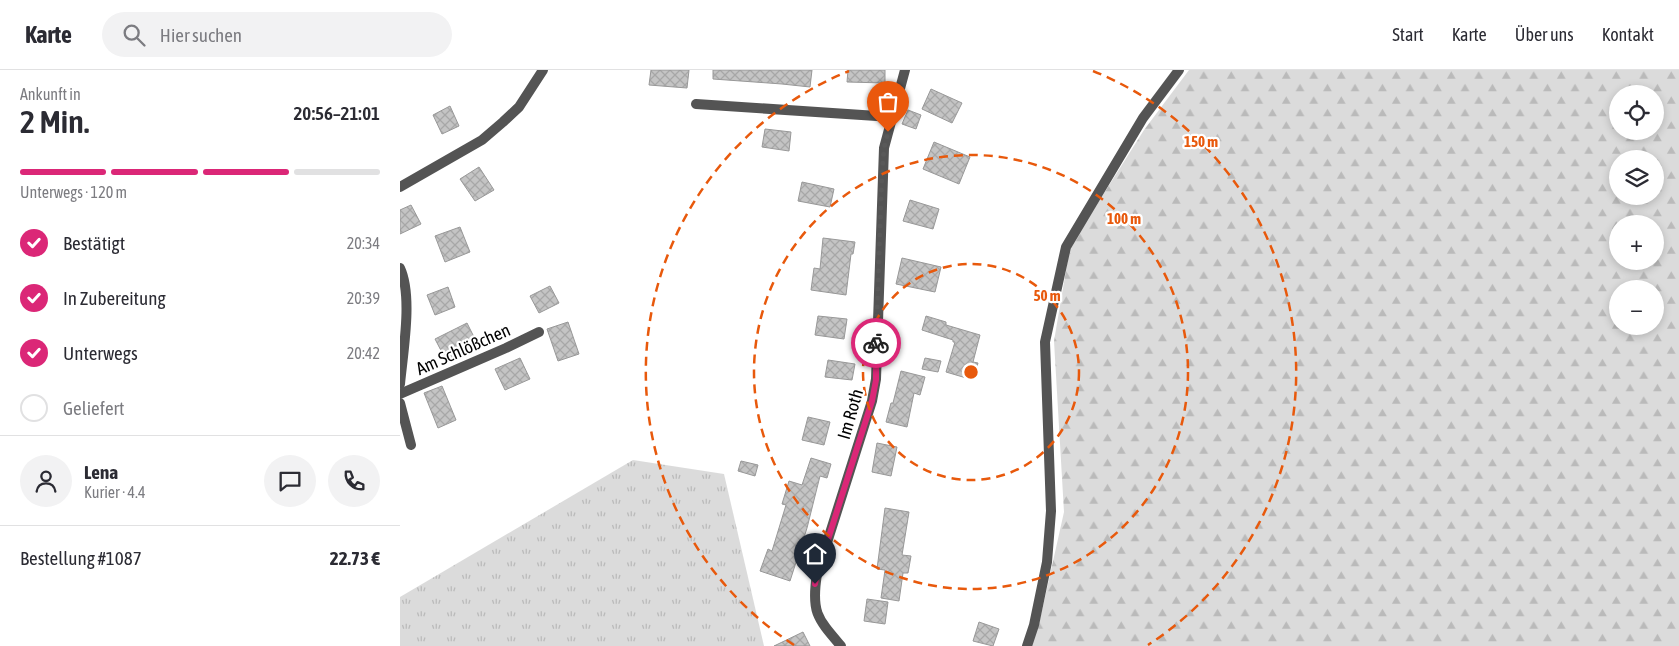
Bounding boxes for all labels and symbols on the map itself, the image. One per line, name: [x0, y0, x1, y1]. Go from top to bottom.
pin: [867, 81, 909, 132]
text: 150 m: [1184, 133, 1218, 150]
text: 100 m: [1107, 210, 1141, 227]
text: 50 m: [1034, 287, 1061, 304]
courier: [851, 318, 901, 368]
street label: Am Schlößchen: [413, 319, 513, 379]
centre of rings: [962, 363, 980, 381]
street label: Im Roth: [833, 386, 867, 442]
pin: [794, 533, 836, 584]

